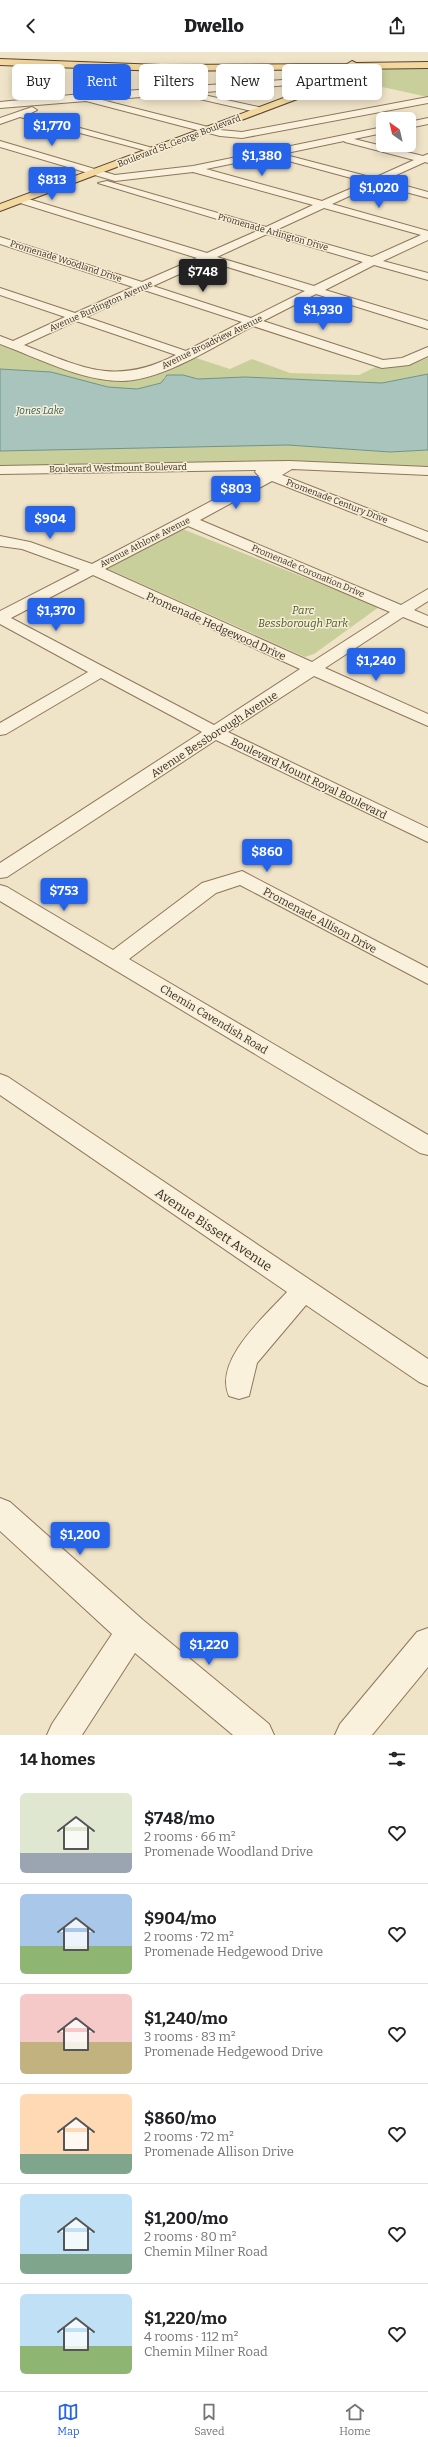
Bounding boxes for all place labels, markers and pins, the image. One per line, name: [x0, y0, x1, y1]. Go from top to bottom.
pin: $1,770: [19, 113, 85, 147]
pin: $1,380: [229, 143, 295, 177]
pin: $813: [28, 167, 76, 201]
pin: $1,020: [346, 175, 412, 209]
pin: $748: [179, 259, 227, 293]
pin: $1,930: [290, 297, 356, 331]
pin: $803: [212, 476, 260, 510]
pin: $904: [26, 506, 74, 540]
pin: $1,370: [23, 598, 89, 632]
pin: $1,240: [343, 648, 409, 682]
pin: $860: [243, 839, 291, 873]
pin: $753: [40, 878, 88, 912]
pin: $1,200: [47, 1522, 113, 1556]
pin: $1,220: [176, 1632, 242, 1666]

